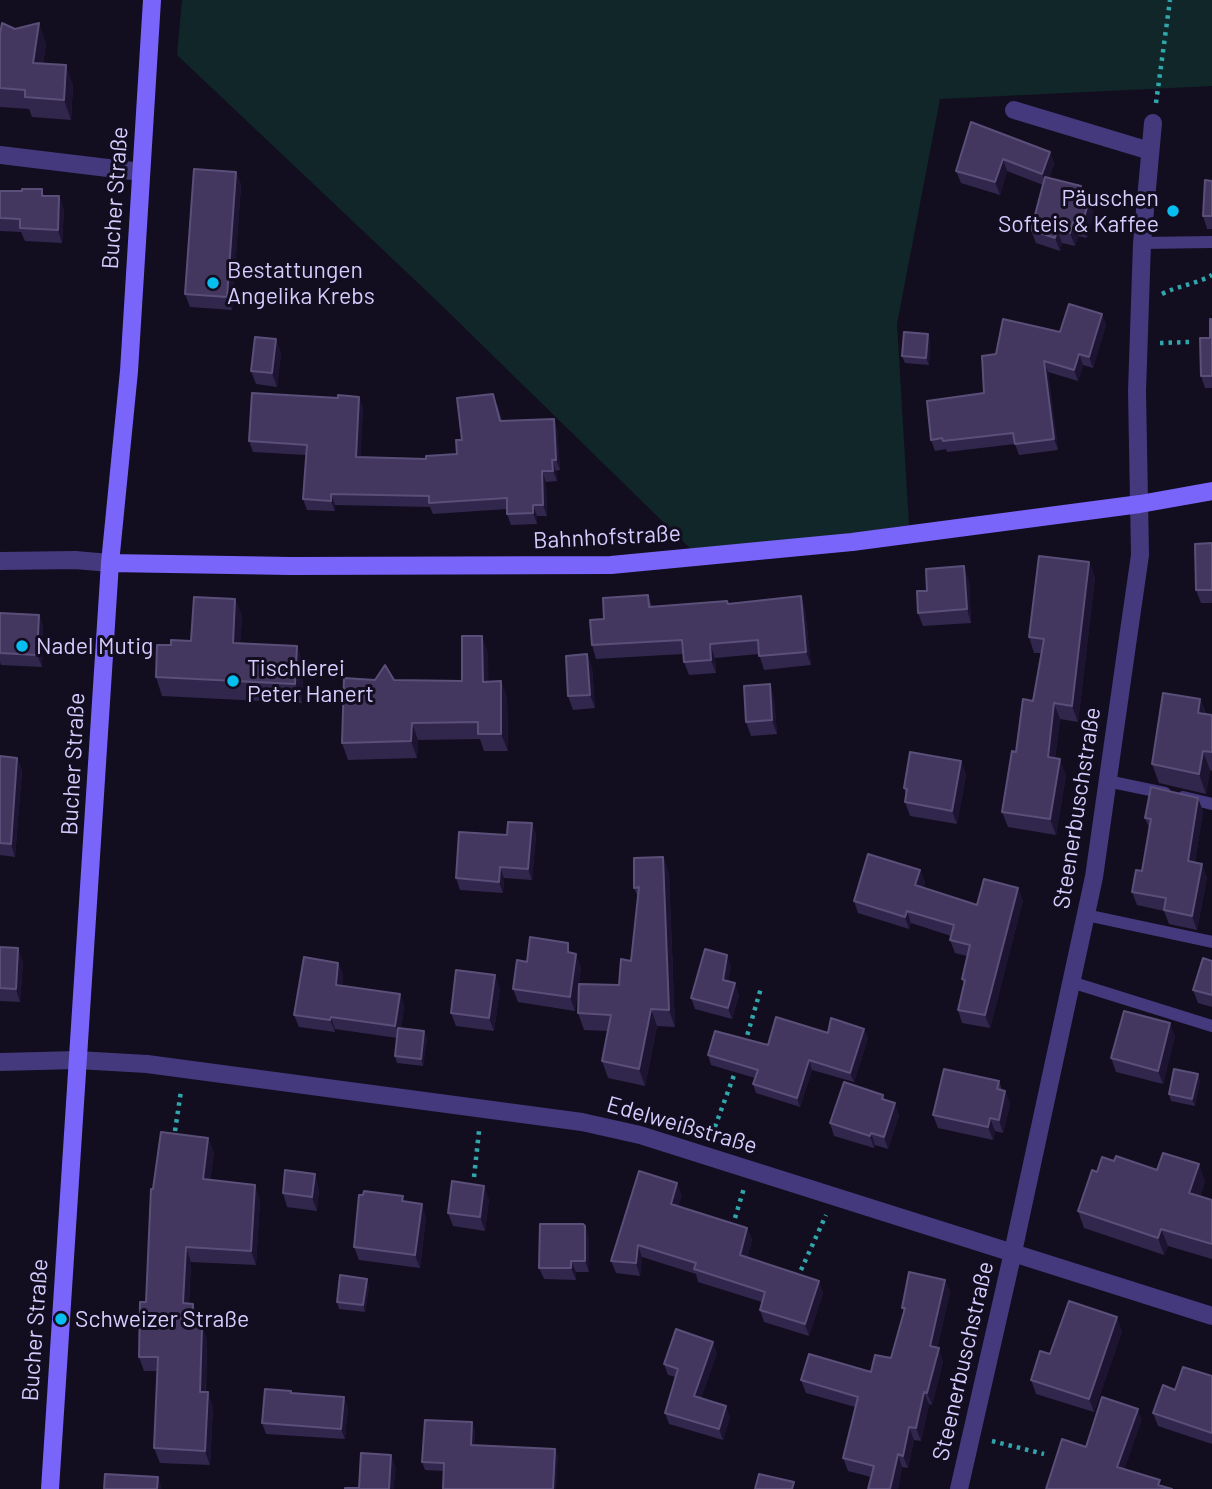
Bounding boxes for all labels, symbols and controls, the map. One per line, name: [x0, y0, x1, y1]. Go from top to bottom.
street label: Bucher Straße: [96, 126, 134, 270]
place label: Päuschen Softeis & Kaffee: [998, 184, 1159, 238]
marker: Päuschen Softeis & Kaffee: [1165, 203, 1181, 219]
place label: Bestattungen Angelika Krebs: [227, 256, 375, 310]
marker: Bestattungen Angelika Krebs: [205, 275, 221, 291]
street label: Bahnhofstraße: [532, 519, 682, 555]
place label: Nadel Mutig: [36, 632, 153, 660]
marker: Nadel Mutig: [14, 638, 30, 654]
place label: Tischlerei Peter Hanert: [247, 654, 374, 708]
marker: Tischlerei Peter Hanert: [225, 673, 241, 689]
street label: Bucher Straße: [55, 692, 91, 836]
street label: Steenerbuschstraße: [1047, 705, 1107, 911]
street label: Edelweißstraße: [604, 1090, 760, 1160]
street label: Bucher Straße: [16, 1258, 54, 1402]
street label: Steenerbuschstraße: [927, 1259, 999, 1463]
place label: Schweizer Straße: [75, 1305, 249, 1333]
marker: Schweizer Straße: [53, 1311, 69, 1327]

